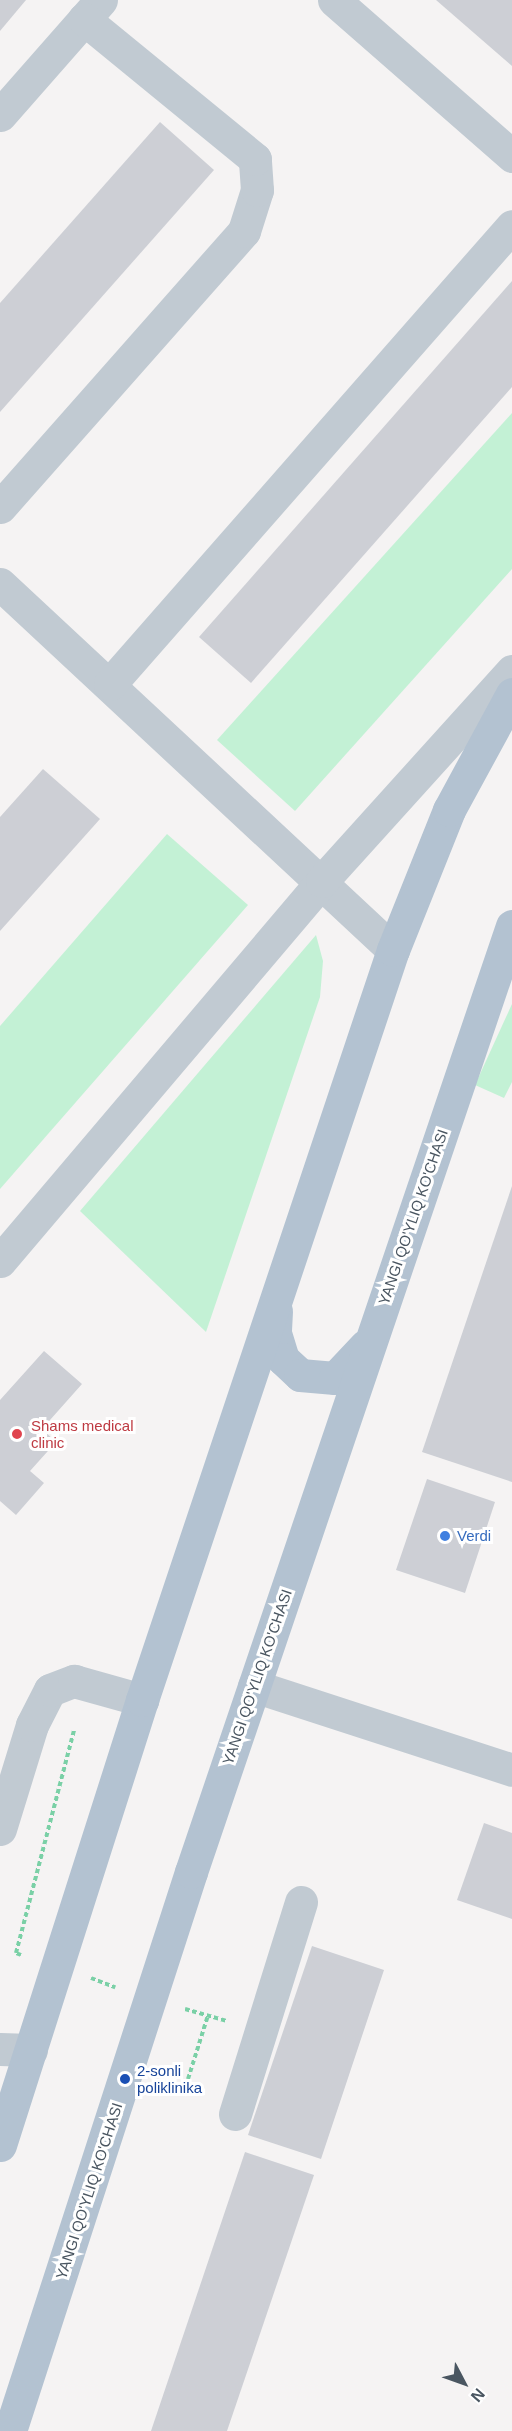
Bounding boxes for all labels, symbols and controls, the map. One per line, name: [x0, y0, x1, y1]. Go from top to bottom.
street label: YANGI QO'YLIQ KO'CHASI: [374, 1127, 452, 1307]
place label: Shams medical clinic: [31, 1416, 134, 1451]
marker: Shams medical clinic: [8, 1425, 26, 1443]
place label: Verdi: [457, 1527, 491, 1545]
marker: Verdi: [438, 1529, 452, 1543]
street label: YANGI QO'YLIQ KO'CHASI: [218, 1587, 296, 1767]
place label: 2-sonli poliklinika: [137, 2061, 202, 2096]
marker: 2-sonli poliklinika: [118, 2072, 132, 2086]
street label: YANGI QO'YLIQ KO'CHASI: [52, 2100, 126, 2282]
north arrow: [434, 2353, 494, 2413]
text: N: [468, 2385, 488, 2405]

